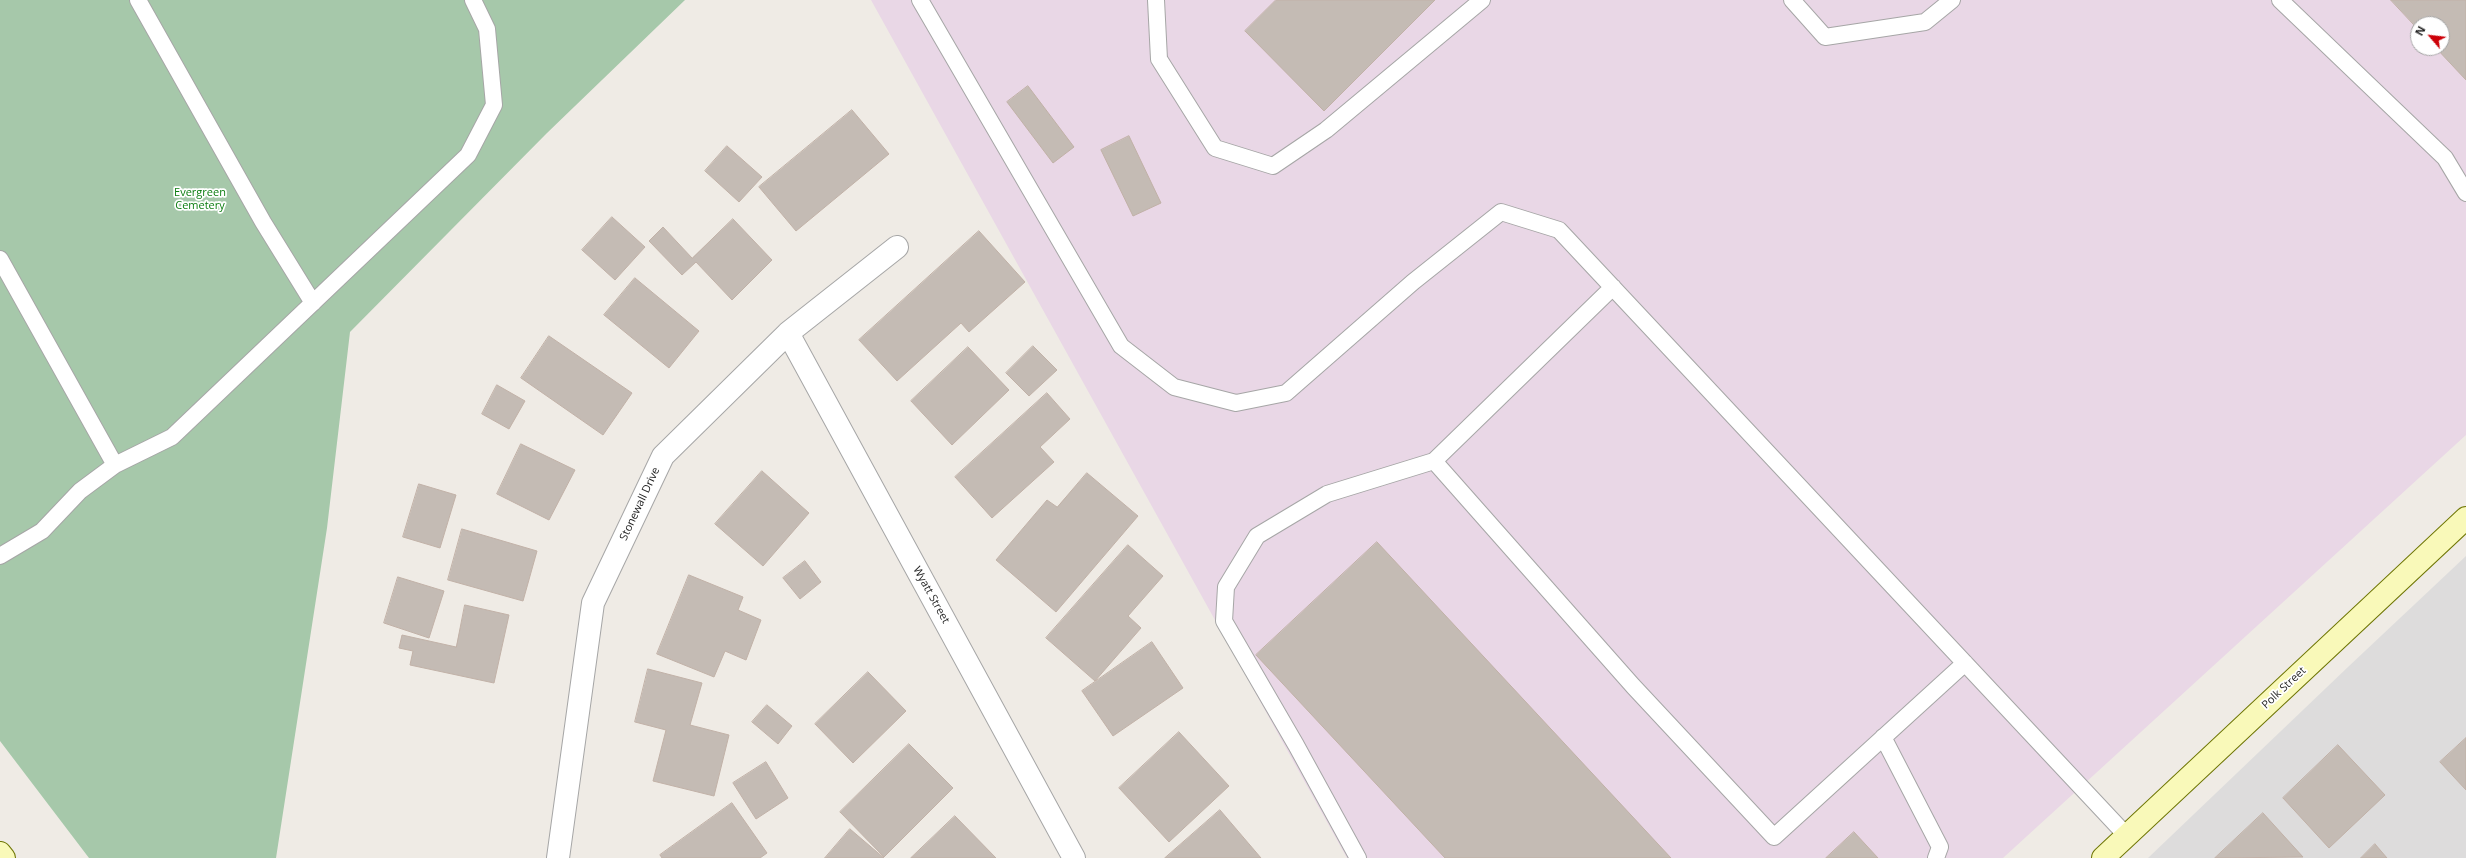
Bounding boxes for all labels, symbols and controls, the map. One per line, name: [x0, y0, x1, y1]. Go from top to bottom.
north arrow: [2410, 16, 2450, 56]
text: N: [2411, 23, 2429, 38]
park label: Evergreen Cemetery: [174, 186, 226, 212]
street label: Stonewall Drive: [617, 465, 663, 543]
street label: Wyatt Street: [910, 564, 952, 626]
street label: Polk Street: [2259, 664, 2309, 712]

